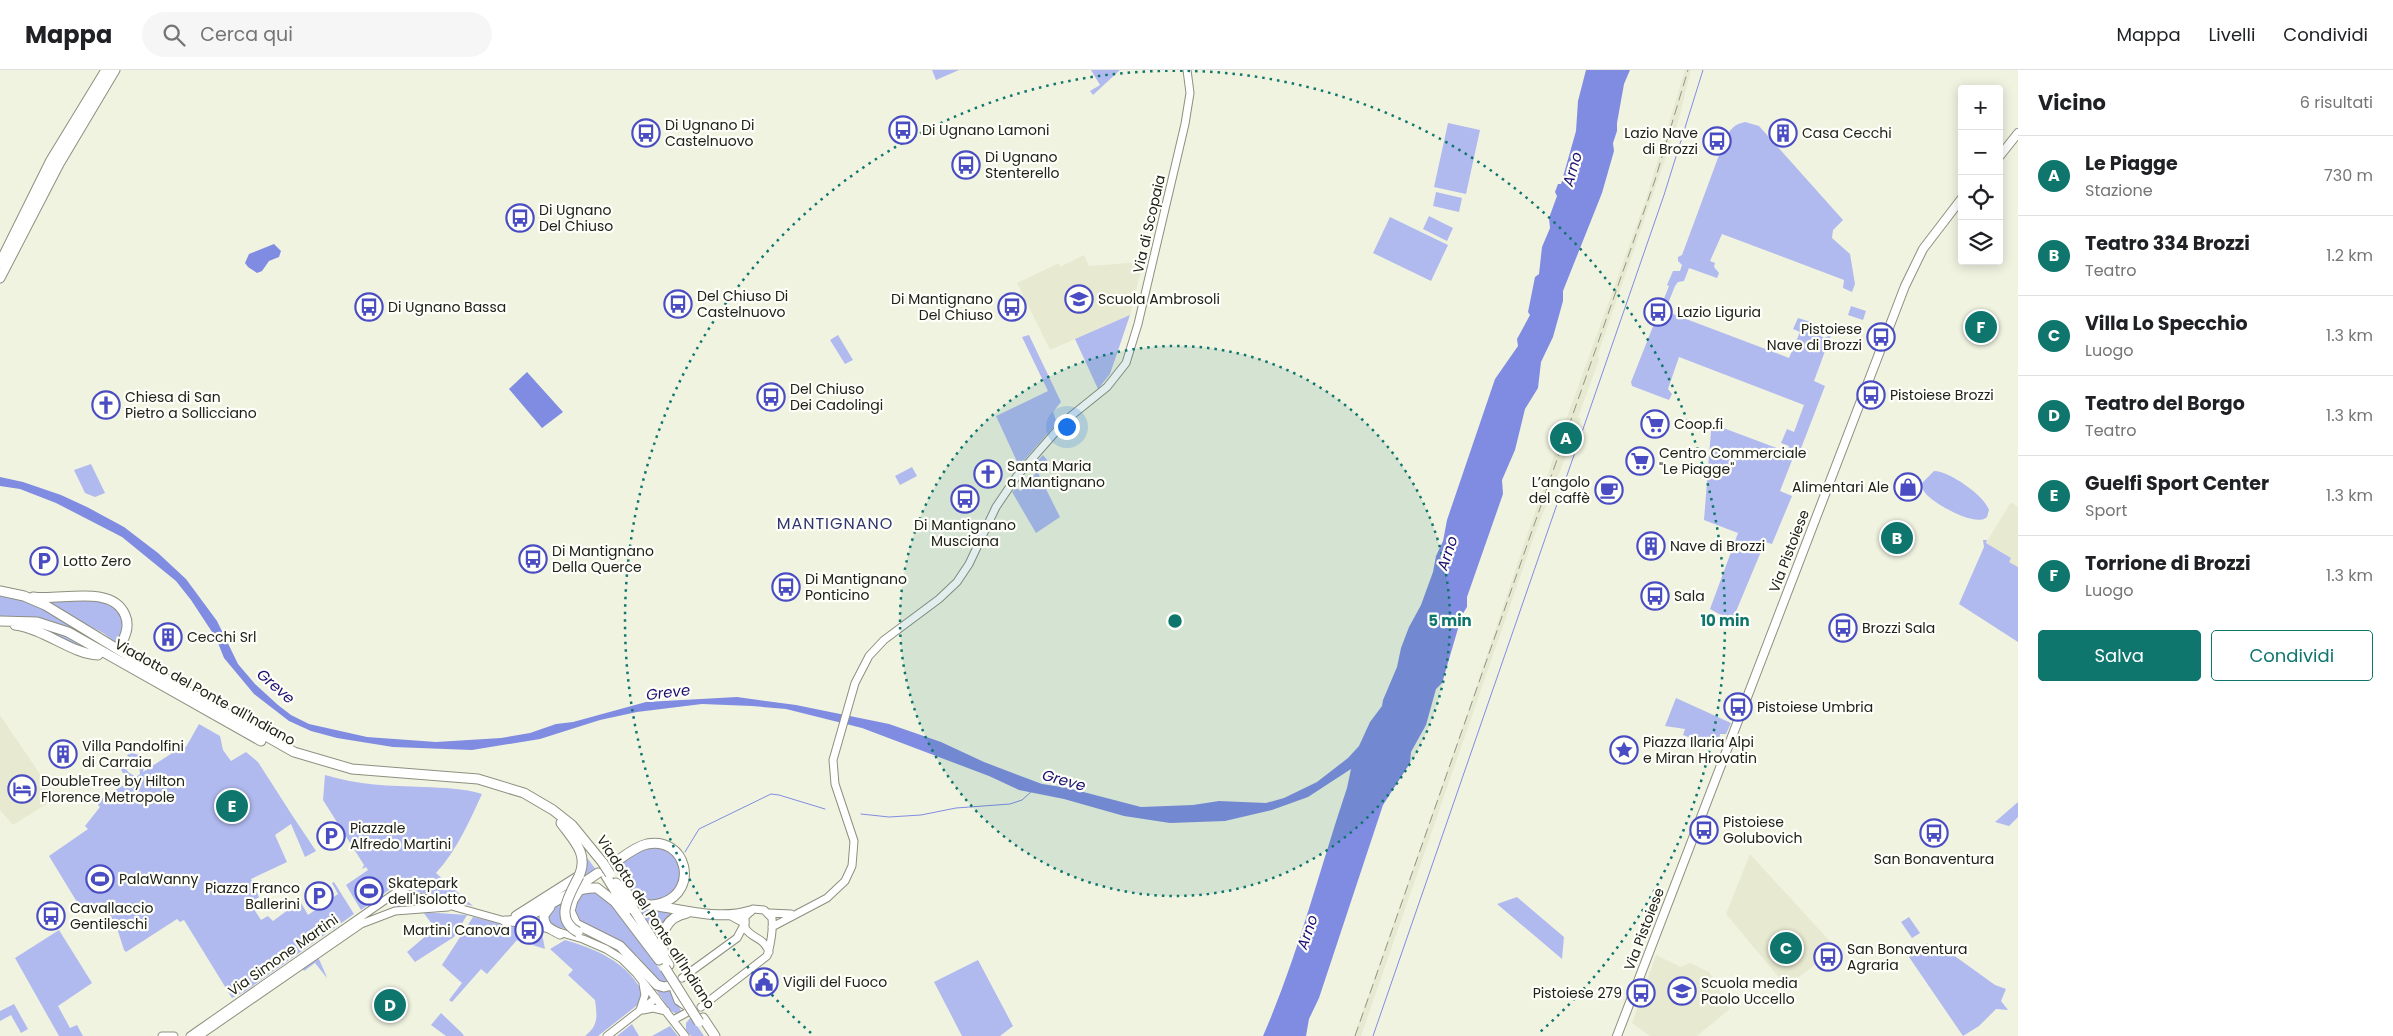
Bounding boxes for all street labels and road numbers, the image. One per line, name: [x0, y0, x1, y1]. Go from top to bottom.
street label: Via di Scopaia: [1128, 173, 1170, 275]
street label: Via Pistoiese: [1764, 506, 1814, 595]
street label: Viadotto del Ponte all'Indiano: [111, 634, 299, 750]
street label: Viadotto del Ponte all'Indiano: [592, 831, 720, 1013]
street label: Via Pistoiese: [1619, 884, 1669, 973]
street label: Via Simone Martini: [224, 909, 342, 1001]

